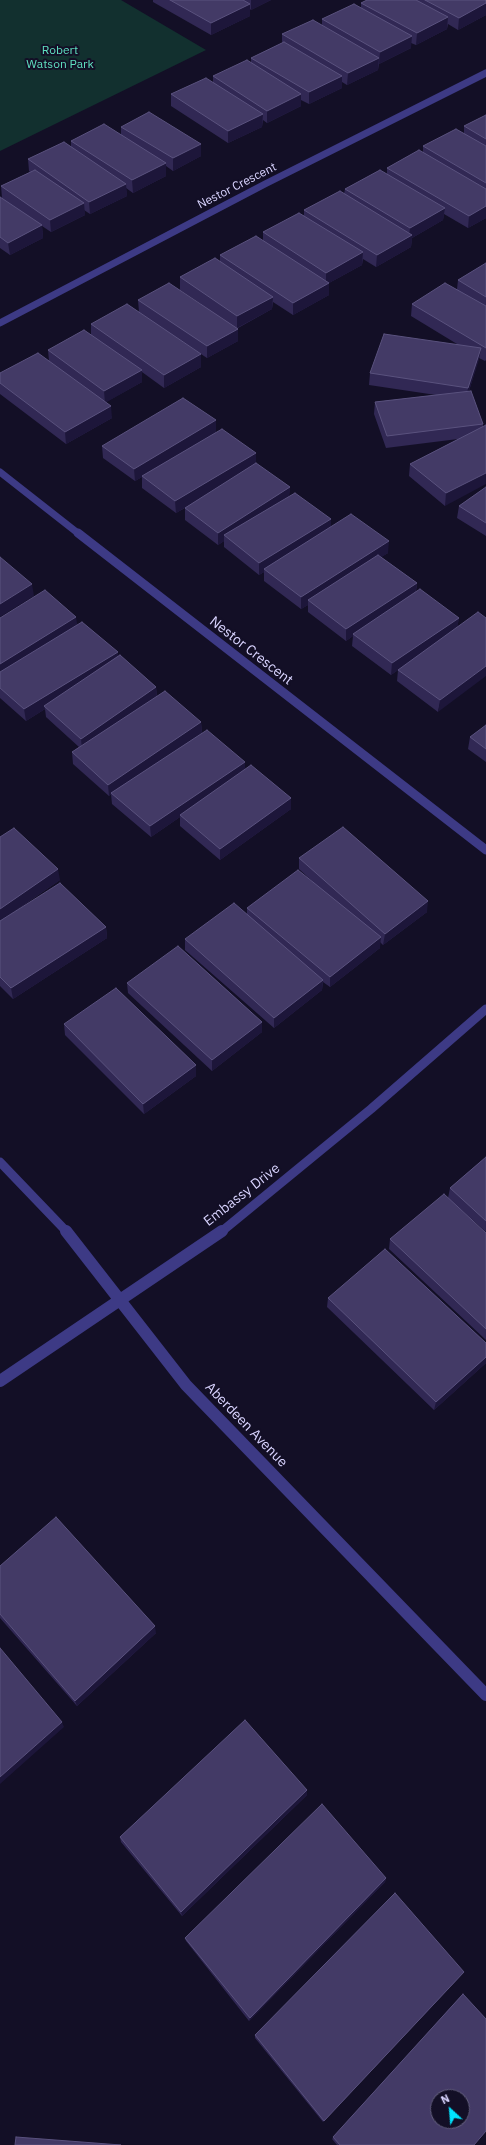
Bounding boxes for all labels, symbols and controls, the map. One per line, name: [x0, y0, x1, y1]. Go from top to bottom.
park label: Robert Watson Park: [26, 44, 94, 72]
street label: Nestor Crescent: [195, 160, 279, 212]
street label: Nestor Crescent: [206, 613, 296, 689]
street label: Embassy Drive: [201, 1160, 283, 1230]
street label: Aberdeen Avenue: [201, 1379, 291, 1471]
north arrow: [430, 2089, 470, 2129]
text: N: [439, 2091, 452, 2107]

